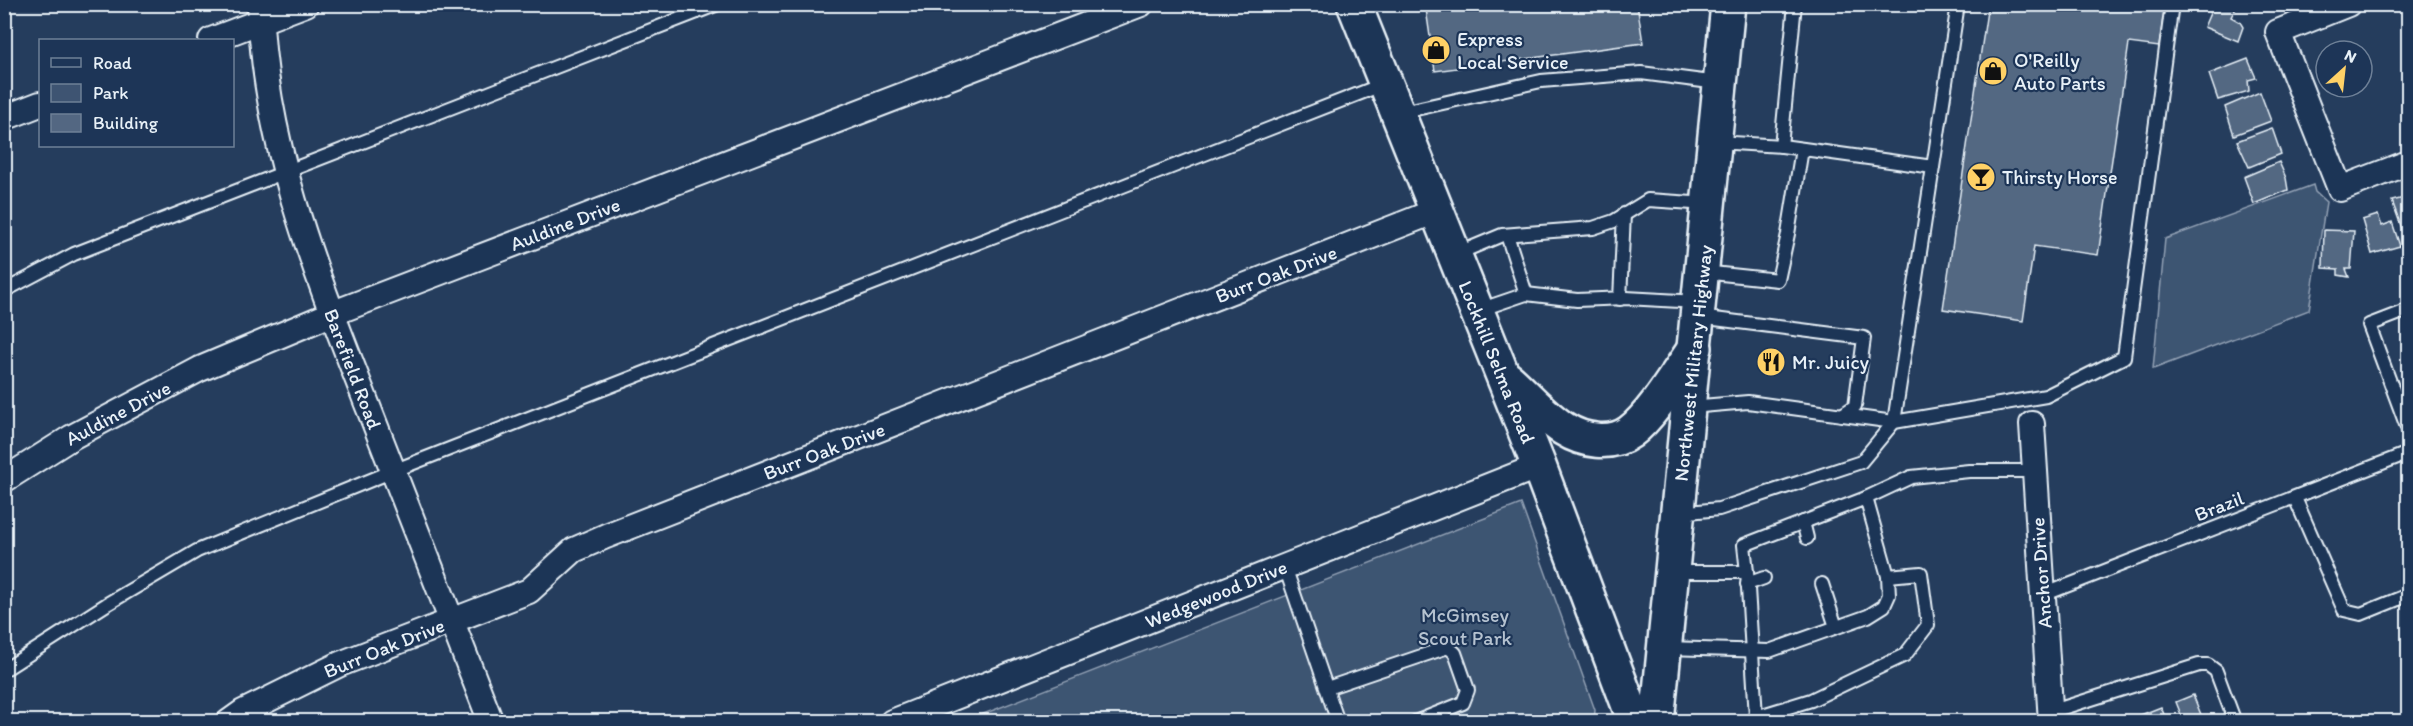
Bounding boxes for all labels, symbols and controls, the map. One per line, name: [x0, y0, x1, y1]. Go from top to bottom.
place label: Express Local Service: [1457, 27, 1569, 74]
shop icon: Express Local Service: [1420, 34, 1452, 66]
legend: [39, 39, 234, 147]
north arrow: [2314, 39, 2374, 99]
text: N: [2341, 45, 2360, 67]
place label: O'Reilly Auto Parts: [2014, 48, 2106, 95]
text: Road: [93, 52, 132, 74]
shop icon: O'Reilly Auto Parts: [1977, 55, 2009, 87]
text: Park: [93, 82, 128, 104]
text: Building: [93, 112, 159, 134]
bar icon: Thirsty Horse: [1965, 161, 1997, 193]
place label: Thirsty Horse: [2002, 165, 2117, 189]
street label: Auldine Drive: [507, 192, 623, 256]
street label: Burr Oak Drive: [1212, 240, 1340, 308]
street label: Northwest Military Highway: [1669, 243, 1717, 482]
street label: Lockhill Selma Road: [1453, 277, 1541, 447]
street label: Barefield Road: [319, 305, 387, 433]
restaurant icon: Mr. Juicy: [1755, 346, 1787, 378]
place label: Mr. Juicy: [1792, 350, 1870, 374]
street label: Auldine Drive: [61, 375, 175, 451]
street label: Burr Oak Drive: [760, 417, 888, 485]
street label: Brazil: [2191, 486, 2247, 526]
street label: Anchor Drive: [2025, 517, 2057, 629]
street label: Wedgewood Drive: [1141, 555, 1291, 633]
park label: McGimsey Scout Park: [1418, 603, 1513, 650]
street label: Burr Oak Drive: [320, 613, 448, 683]

